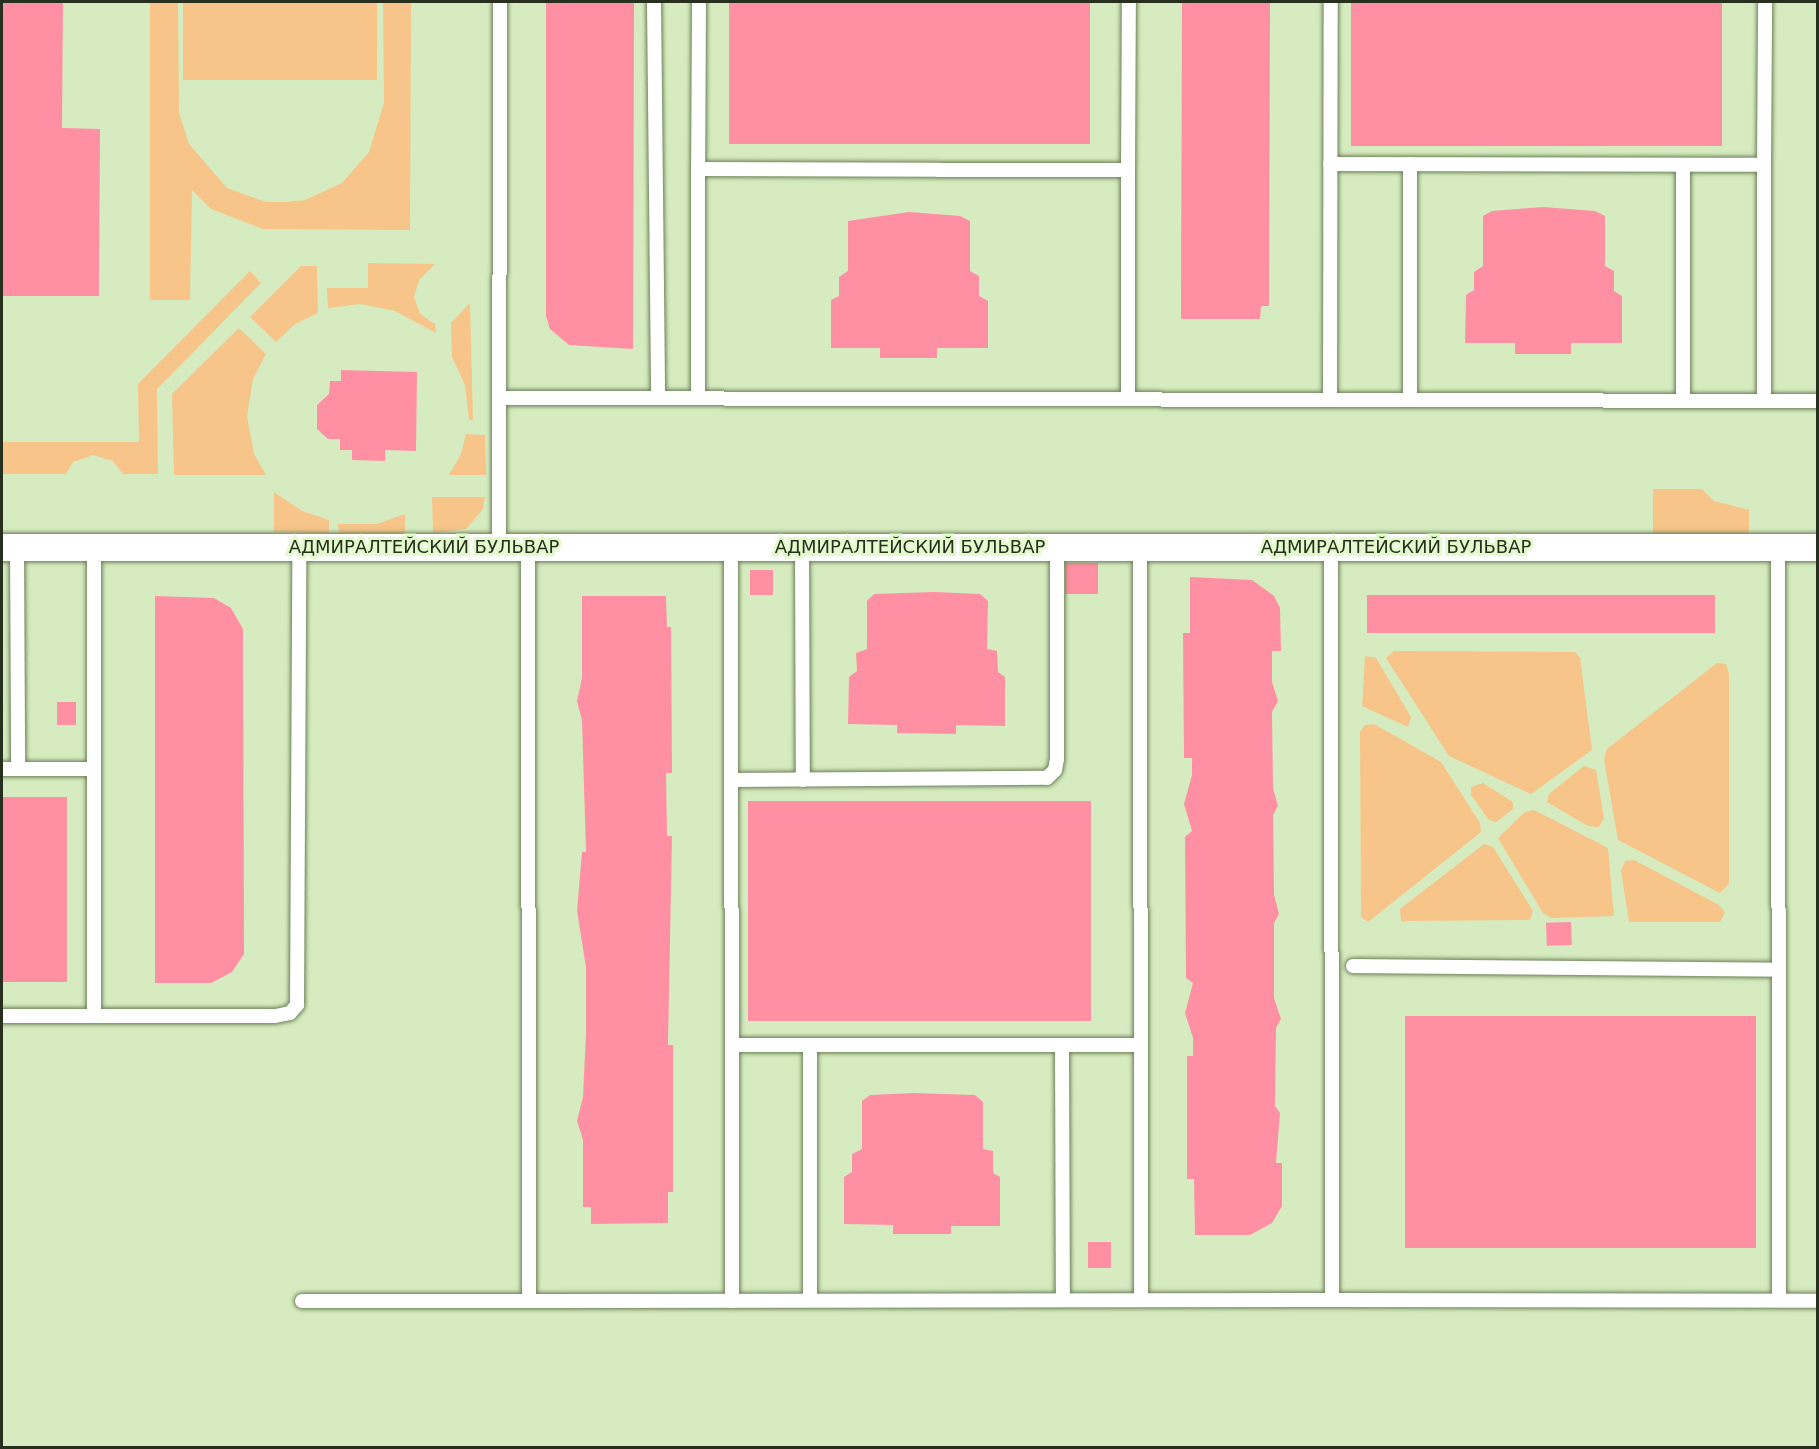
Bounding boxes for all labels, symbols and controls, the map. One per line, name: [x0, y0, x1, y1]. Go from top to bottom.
street label: АДМИРАЛТЕЙСКИЙ БУЛЬВАР: [289, 536, 559, 558]
street label: АДМИРАЛТЕЙСКИЙ БУЛЬВАР: [775, 536, 1045, 558]
street label: АДМИРАЛТЕЙСКИЙ БУЛЬВАР: [1261, 536, 1531, 558]

